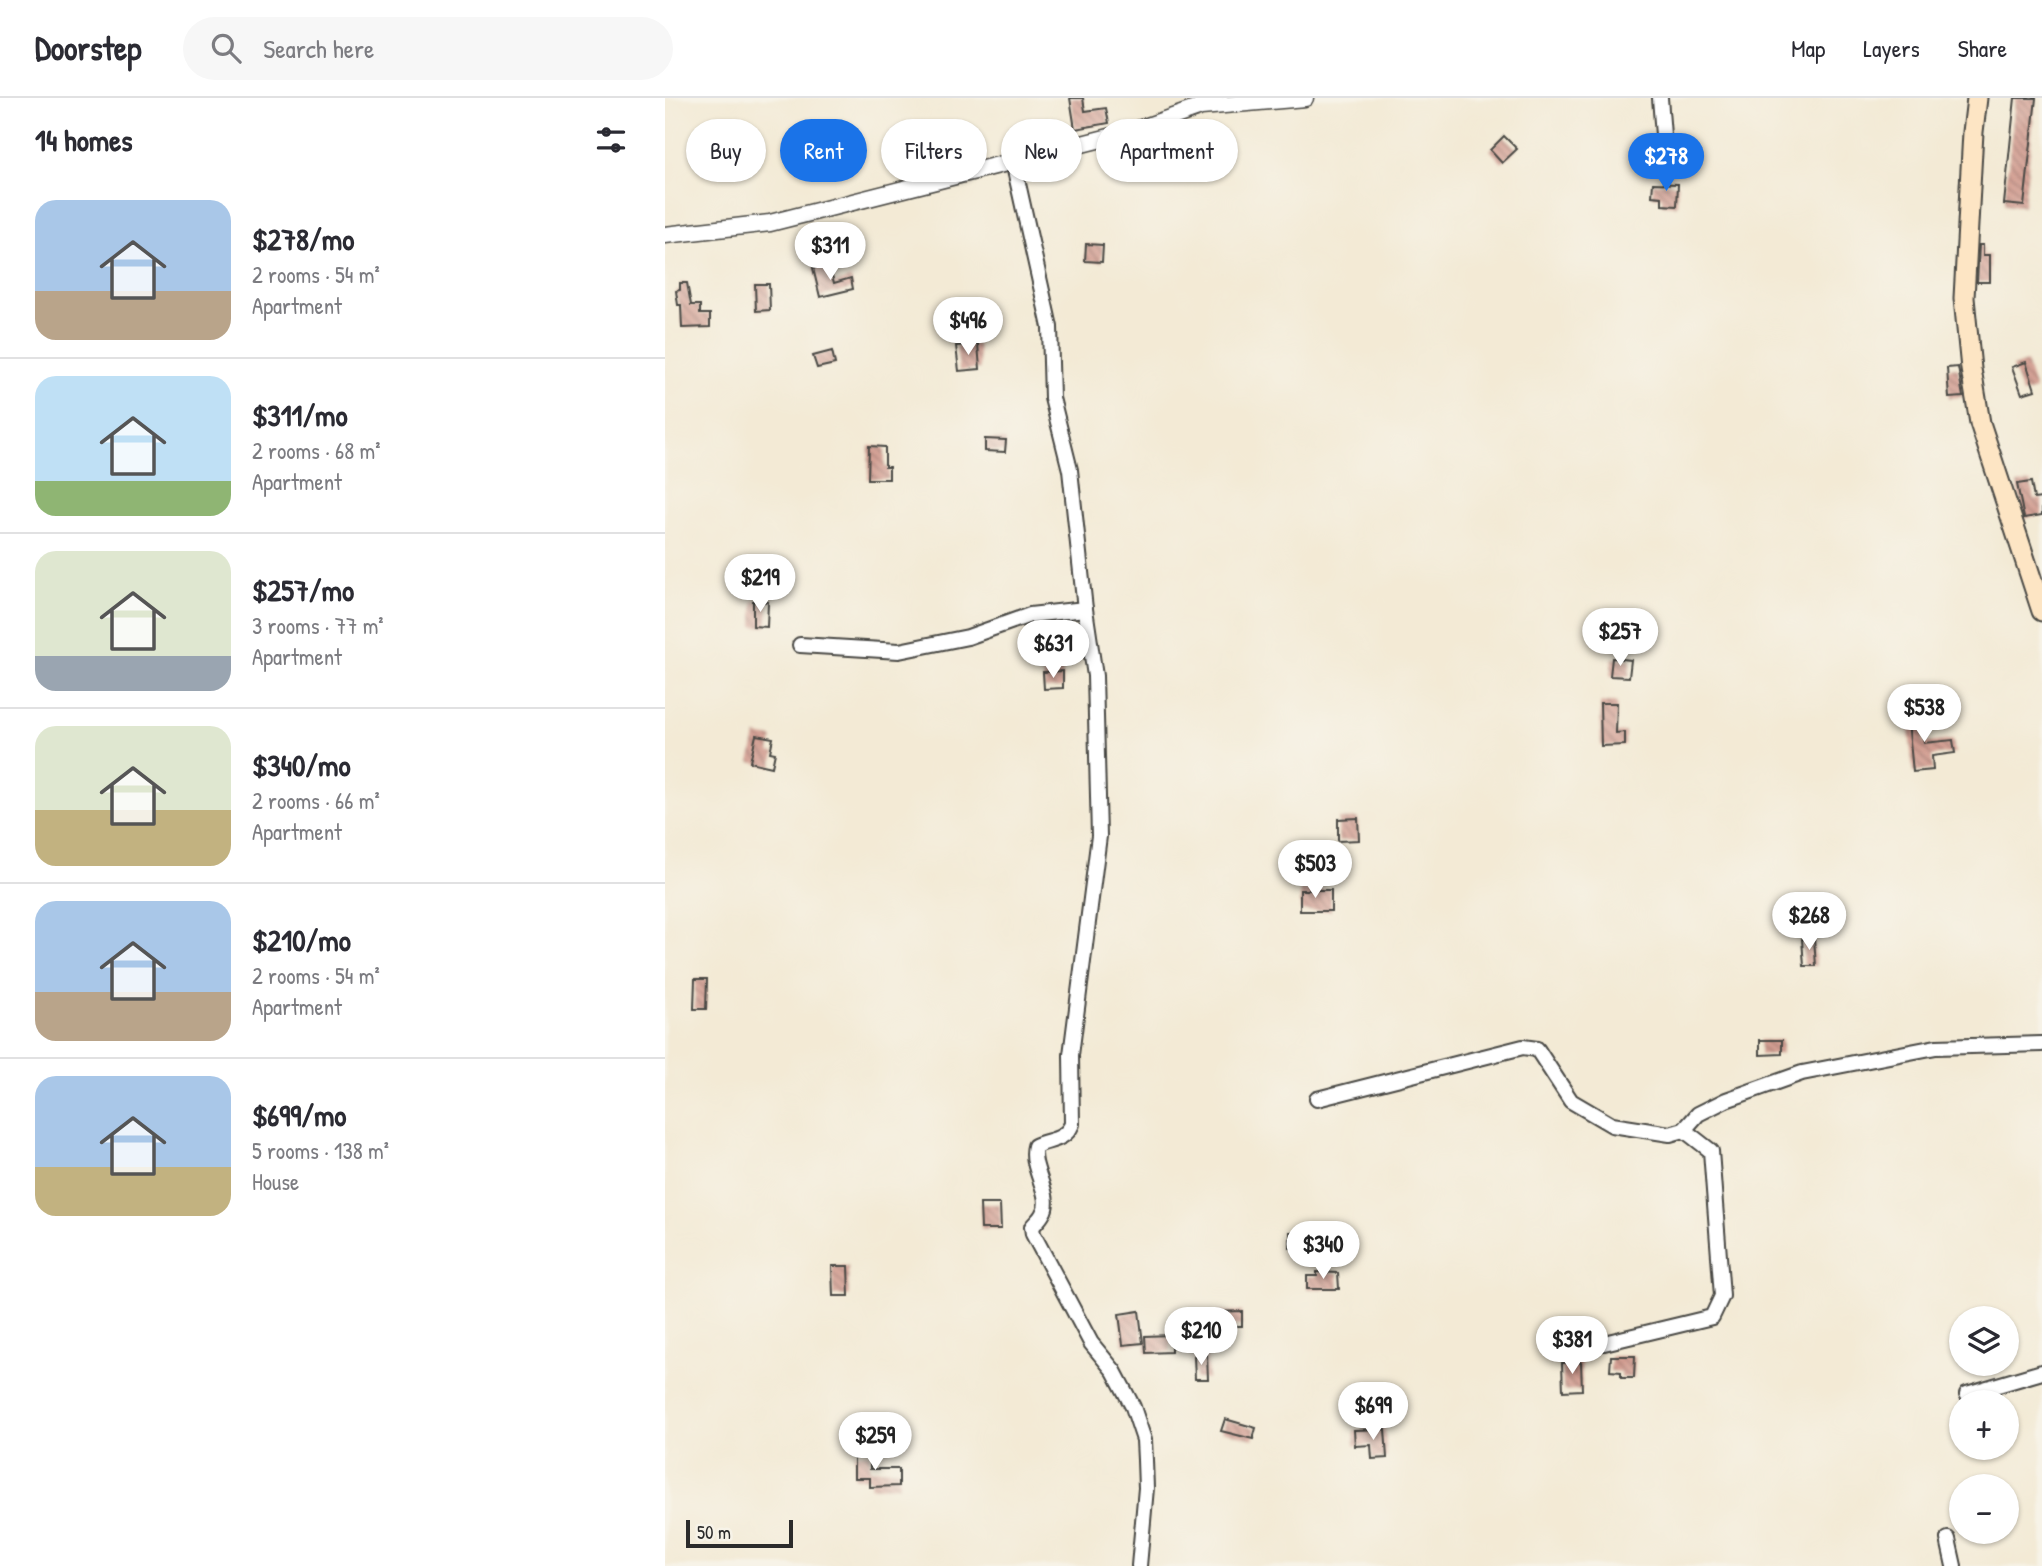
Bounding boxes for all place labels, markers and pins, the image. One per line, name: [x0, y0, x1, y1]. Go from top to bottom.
pin: $278: [1625, 134, 1707, 193]
pin: $311: [789, 222, 871, 282]
pin: $496: [927, 298, 1009, 357]
pin: $219: [719, 554, 801, 614]
pin: $257: [1579, 608, 1661, 668]
pin: $631: [1012, 620, 1094, 680]
pin: $538: [1883, 684, 1965, 744]
pin: $503: [1274, 840, 1356, 900]
pin: $268: [1768, 892, 1850, 952]
pin: $340: [1282, 1222, 1364, 1281]
pin: $210: [1160, 1308, 1242, 1367]
pin: $381: [1531, 1316, 1613, 1376]
pin: $699: [1332, 1382, 1414, 1442]
pin: $259: [834, 1412, 916, 1472]

